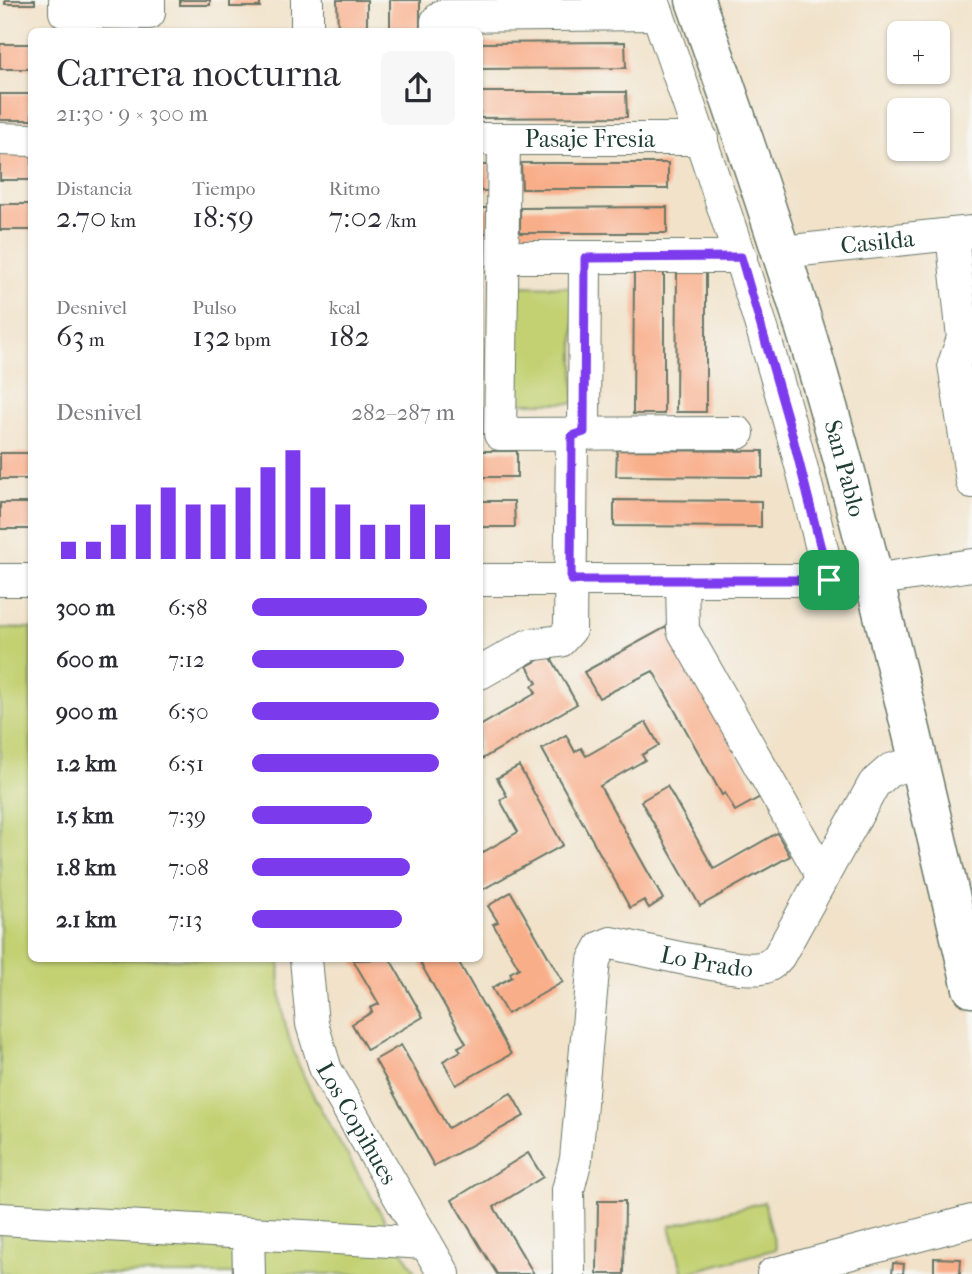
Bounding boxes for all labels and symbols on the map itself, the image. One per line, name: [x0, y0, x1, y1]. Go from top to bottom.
street label: Pasaje Fresia: [525, 125, 656, 153]
street label: Casilda: [839, 224, 917, 260]
street label: San Pablo: [818, 417, 871, 520]
pin: [799, 550, 859, 610]
street label: Lo Prado: [658, 940, 754, 983]
street label: Los Copihues: [311, 1057, 403, 1190]

